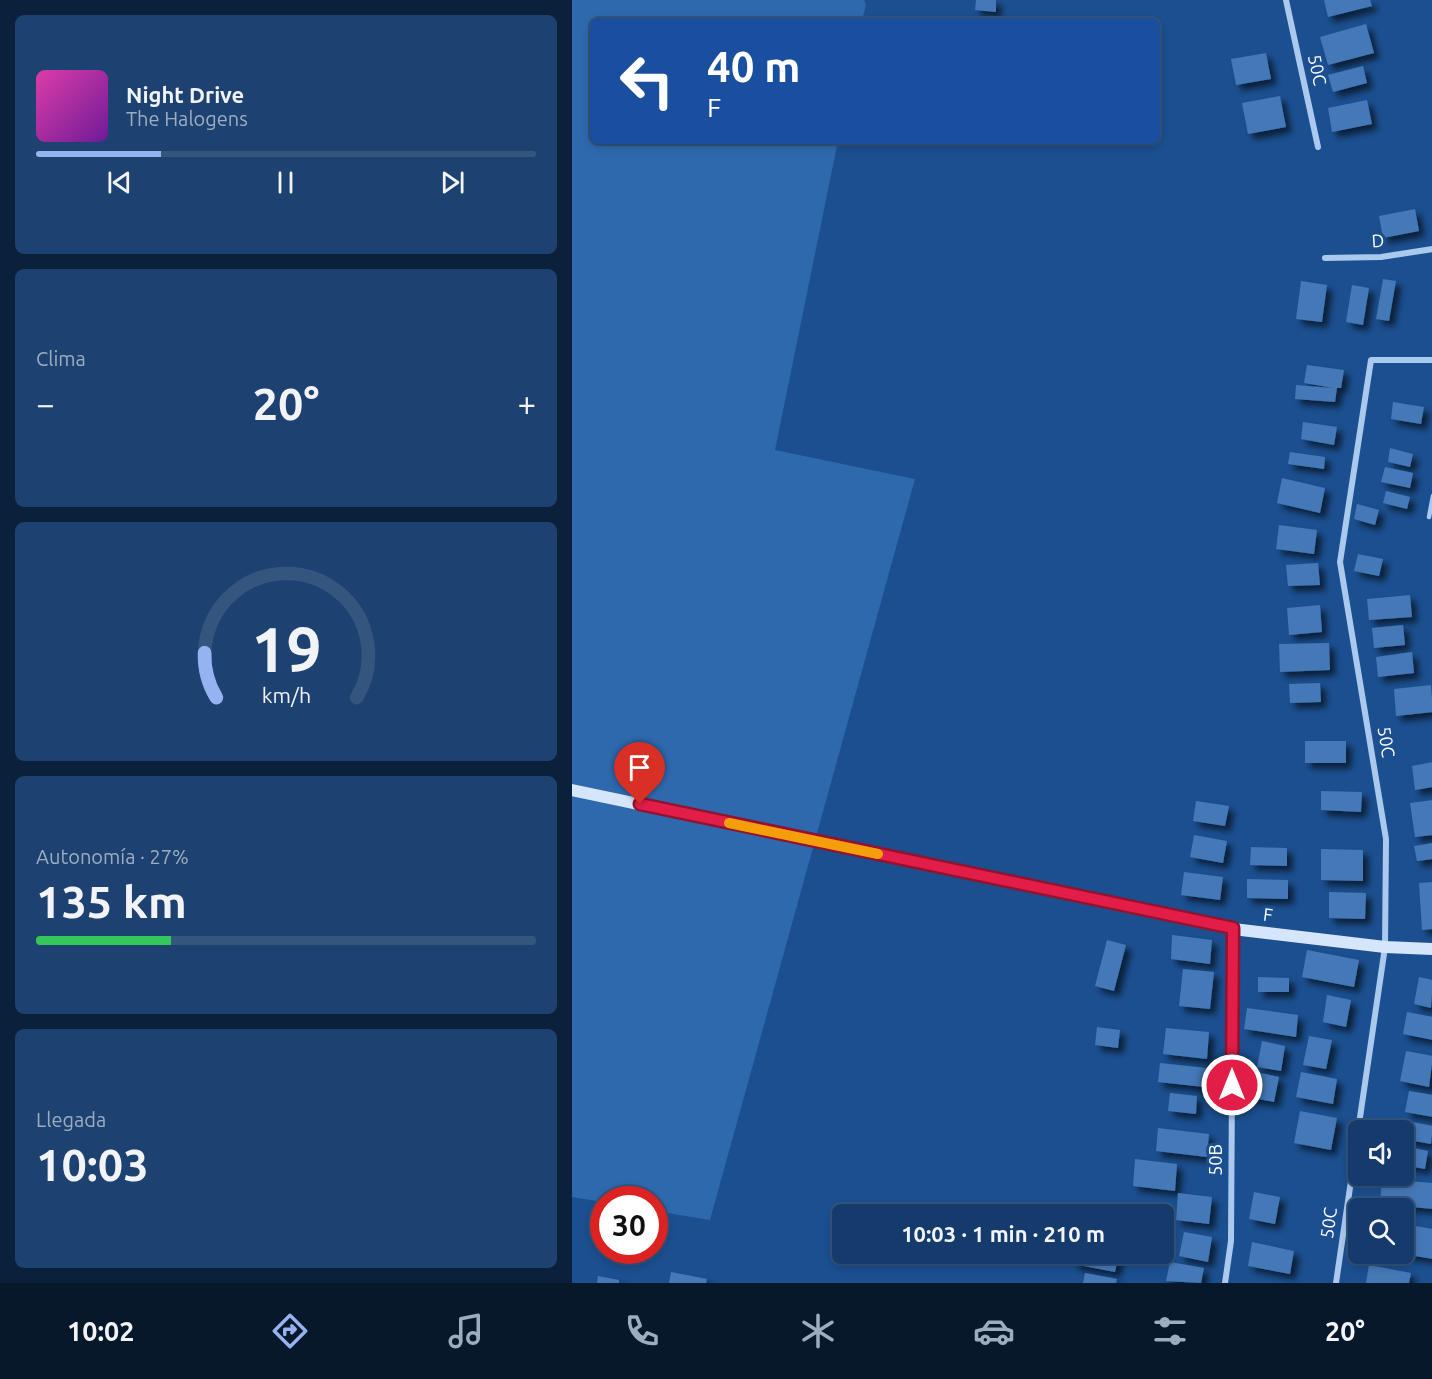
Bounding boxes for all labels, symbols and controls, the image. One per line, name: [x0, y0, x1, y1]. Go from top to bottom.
icon: left: [608, 42, 686, 120]
text: 40 m: [707, 43, 801, 90]
street label: 50C: [1305, 52, 1331, 87]
text: Night Drive: [126, 82, 244, 107]
text: F: [707, 92, 721, 122]
text: The Halogens: [126, 107, 248, 130]
icon: previous: [103, 166, 136, 199]
icon: pause: [269, 166, 302, 199]
icon: next: [436, 166, 469, 199]
street label: D: [1371, 230, 1385, 250]
text: Clima: [36, 347, 86, 370]
text: 20°: [253, 378, 319, 429]
text: −: [36, 385, 55, 422]
text: +: [517, 385, 536, 422]
text: 19: [251, 615, 321, 685]
text: km/h: [261, 684, 311, 708]
street label: 50C: [1375, 725, 1399, 759]
pin: [614, 742, 665, 804]
icon: arrive: [623, 751, 656, 784]
text: Autonomía · 27%: [36, 845, 189, 868]
text: 135 km: [36, 876, 187, 927]
street label: F: [1262, 904, 1274, 925]
position arrow: [1200, 1053, 1264, 1117]
text: Llegada: [36, 1108, 106, 1131]
map controls: [1348, 1120, 1414, 1264]
button: sound: [1348, 1120, 1414, 1186]
text: 10:03: [36, 1139, 149, 1190]
street label: 50B: [1205, 1144, 1225, 1176]
speed limit sign: 30: [590, 1186, 668, 1264]
button: search: [1348, 1198, 1414, 1264]
street label: 50C: [1316, 1206, 1340, 1240]
text: 10:03 · 1 min · 210 m: [901, 1221, 1105, 1246]
icon: directions: [269, 1310, 311, 1352]
icon: music: [445, 1310, 487, 1352]
icon: phone: [621, 1310, 663, 1352]
icon: climate: [797, 1310, 839, 1352]
icon: car: [973, 1310, 1015, 1352]
icon: filters: [1149, 1310, 1191, 1352]
text: 10:02: [67, 1316, 135, 1346]
text: 20°: [1325, 1316, 1365, 1346]

